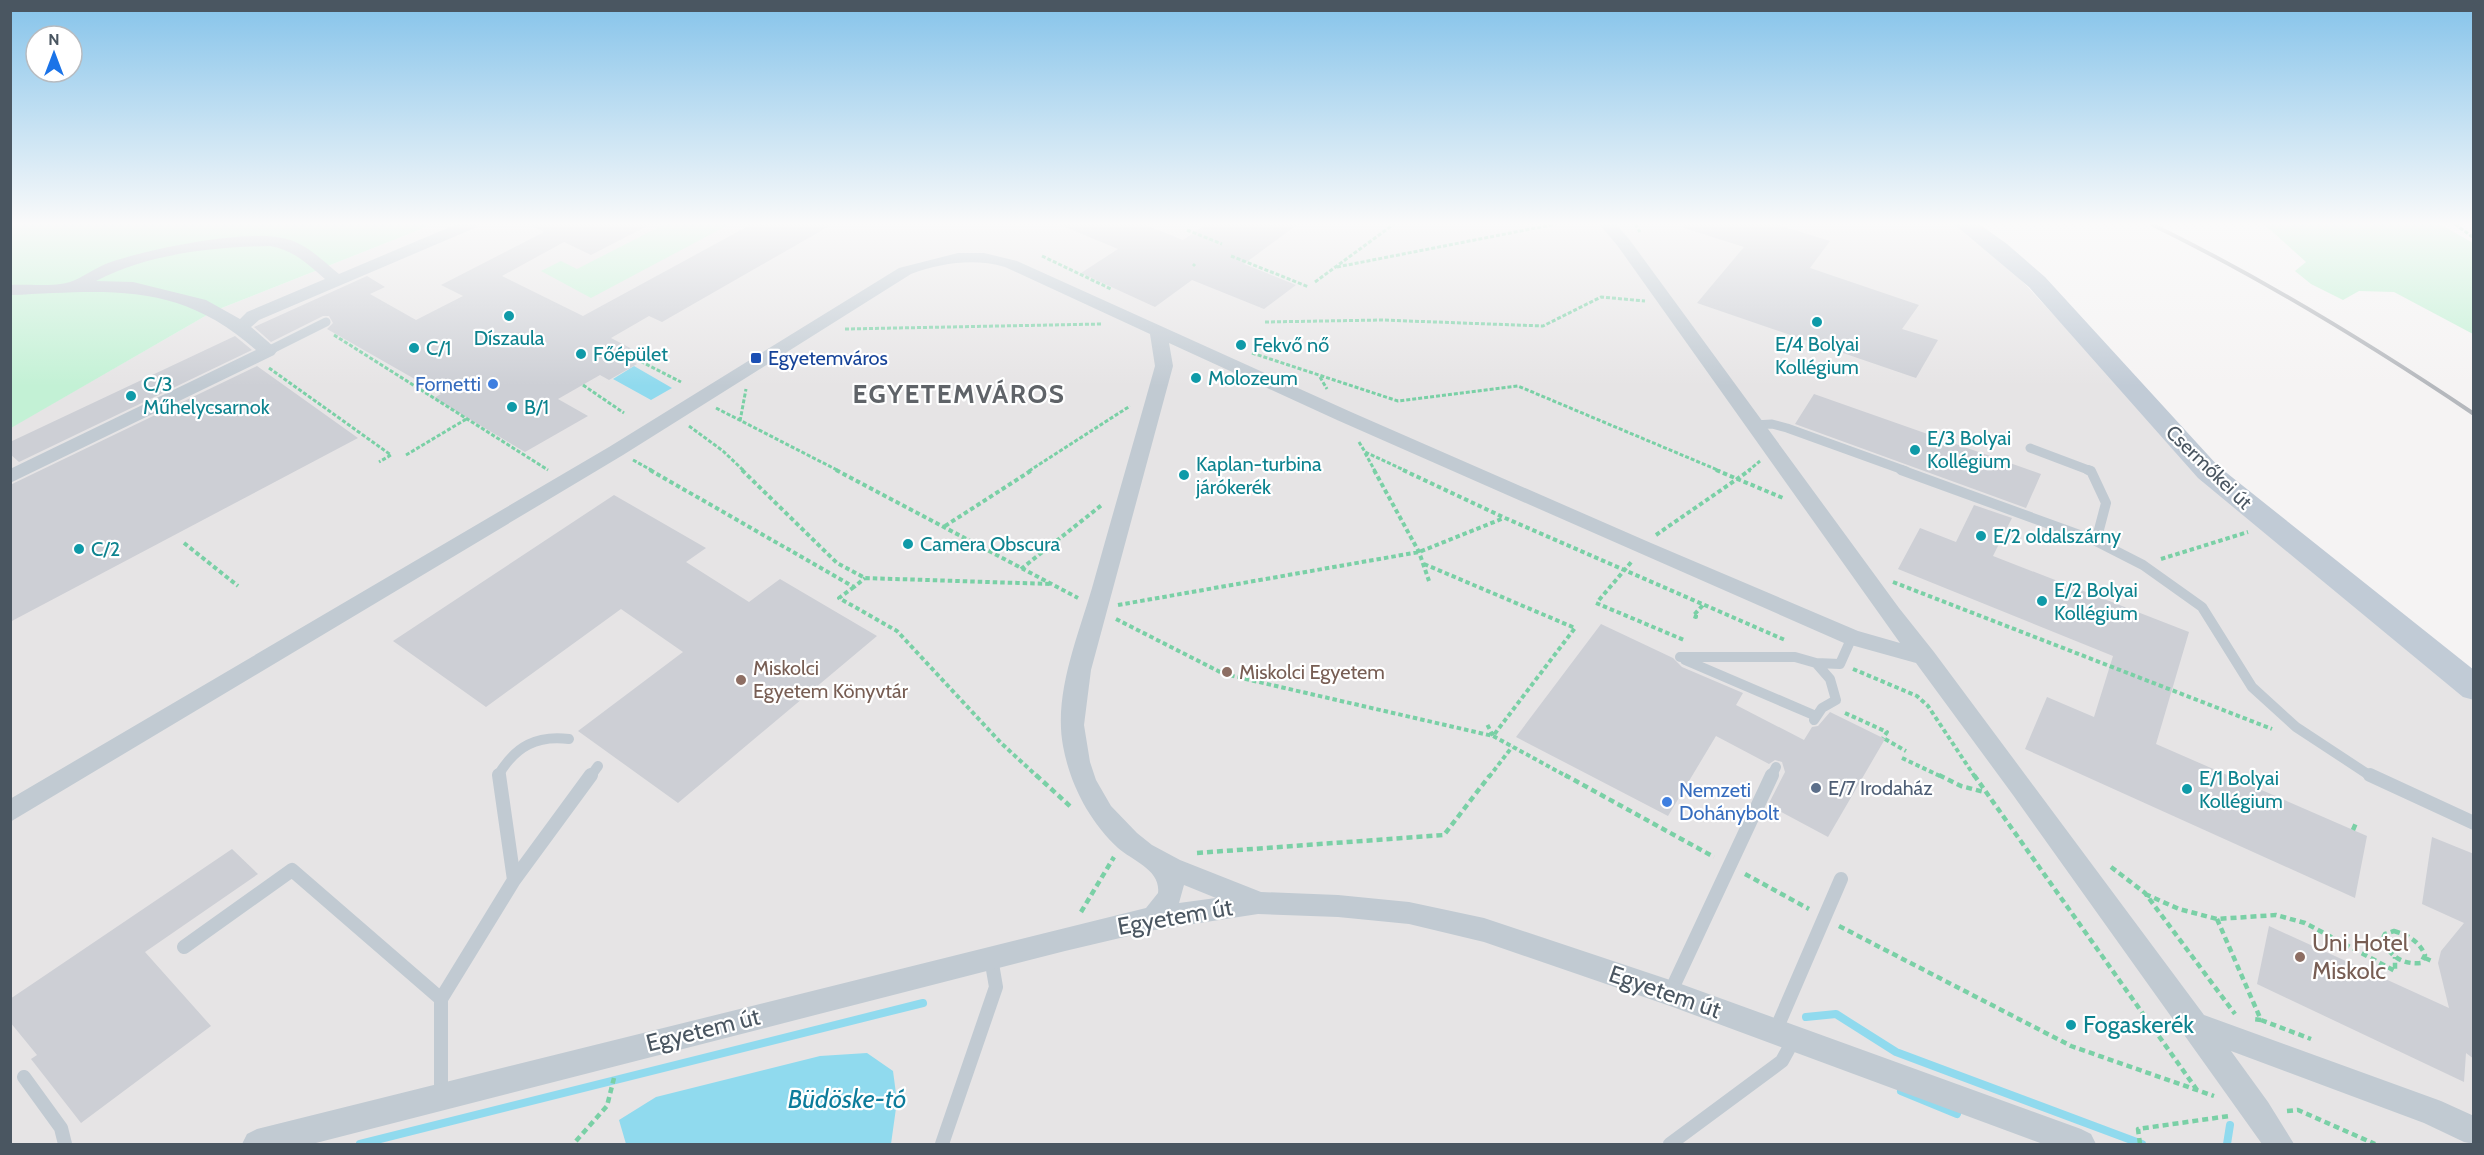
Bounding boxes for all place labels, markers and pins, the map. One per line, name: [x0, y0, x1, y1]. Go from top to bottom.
marker: Díszaula: [502, 309, 516, 323]
marker: E/4 Bolyai Kollégium: [1810, 315, 1824, 329]
place label: Díszaula: [474, 326, 545, 350]
place label: E/4 Bolyai Kollégium: [1775, 332, 1859, 379]
place label: Fekvő nő: [1253, 333, 1329, 357]
place label: C/1: [426, 336, 451, 360]
marker: Fekvő nő: [1234, 338, 1248, 352]
marker: C/1: [407, 341, 421, 355]
place label: Főépület: [593, 342, 668, 366]
place label: Egyetemváros: [768, 346, 888, 370]
marker: Főépület: [574, 347, 588, 361]
marker: Egyetemváros: [749, 351, 763, 365]
place label: Molozeum: [1208, 366, 1298, 390]
marker: Molozeum: [1189, 371, 1203, 385]
place label: C/3 Műhelycsarnok: [143, 372, 270, 419]
place label: Fornetti: [415, 372, 481, 396]
marker: Fornetti: [486, 377, 500, 391]
marker: C/3 Műhelycsarnok: [124, 389, 138, 403]
place label: B/1: [524, 395, 549, 419]
marker: B/1: [505, 400, 519, 414]
place label: E/3 Bolyai Kollégium: [1927, 426, 2011, 473]
marker: E/3 Bolyai Kollégium: [1908, 443, 1922, 457]
place label: Kaplan-turbina járókerék: [1195, 452, 1322, 499]
marker: Kaplan-turbina járókerék: [1177, 468, 1191, 482]
place label: E/2 oldalszárny: [1993, 524, 2121, 548]
marker: E/2 oldalszárny: [1974, 529, 1988, 543]
place label: Camera Obscura: [920, 532, 1060, 556]
place label: C/2: [91, 537, 120, 561]
marker: Camera Obscura: [901, 537, 915, 551]
marker: C/2: [72, 542, 86, 556]
place label: E/2 Bolyai Kollégium: [2054, 578, 2138, 625]
marker: E/2 Bolyai Kollégium: [2035, 594, 2049, 608]
place label: Miskolci Egyetem Könyvtár: [753, 656, 909, 703]
place label: Miskolci Egyetem: [1239, 660, 1385, 684]
marker: Miskolci Egyetem: [1220, 665, 1234, 679]
marker: Miskolci Egyetem Könyvtár: [734, 673, 748, 687]
place label: E/1 Bolyai Kollégium: [2199, 766, 2283, 813]
place label: E/7 Irodaház: [1828, 776, 1933, 800]
place label: Nemzeti Dohánybolt: [1679, 778, 1780, 825]
marker: E/7 Irodaház: [1809, 781, 1823, 795]
marker: E/1 Bolyai Kollégium: [2180, 782, 2194, 796]
marker: Nemzeti Dohánybolt: [1660, 795, 1674, 809]
place label: Uni Hotel Miskolc: [2312, 928, 2409, 985]
marker: Uni Hotel Miskolc: [2293, 950, 2307, 964]
place label: Fogaskerék: [2083, 1010, 2194, 1039]
marker: Fogaskerék: [2064, 1018, 2078, 1032]

